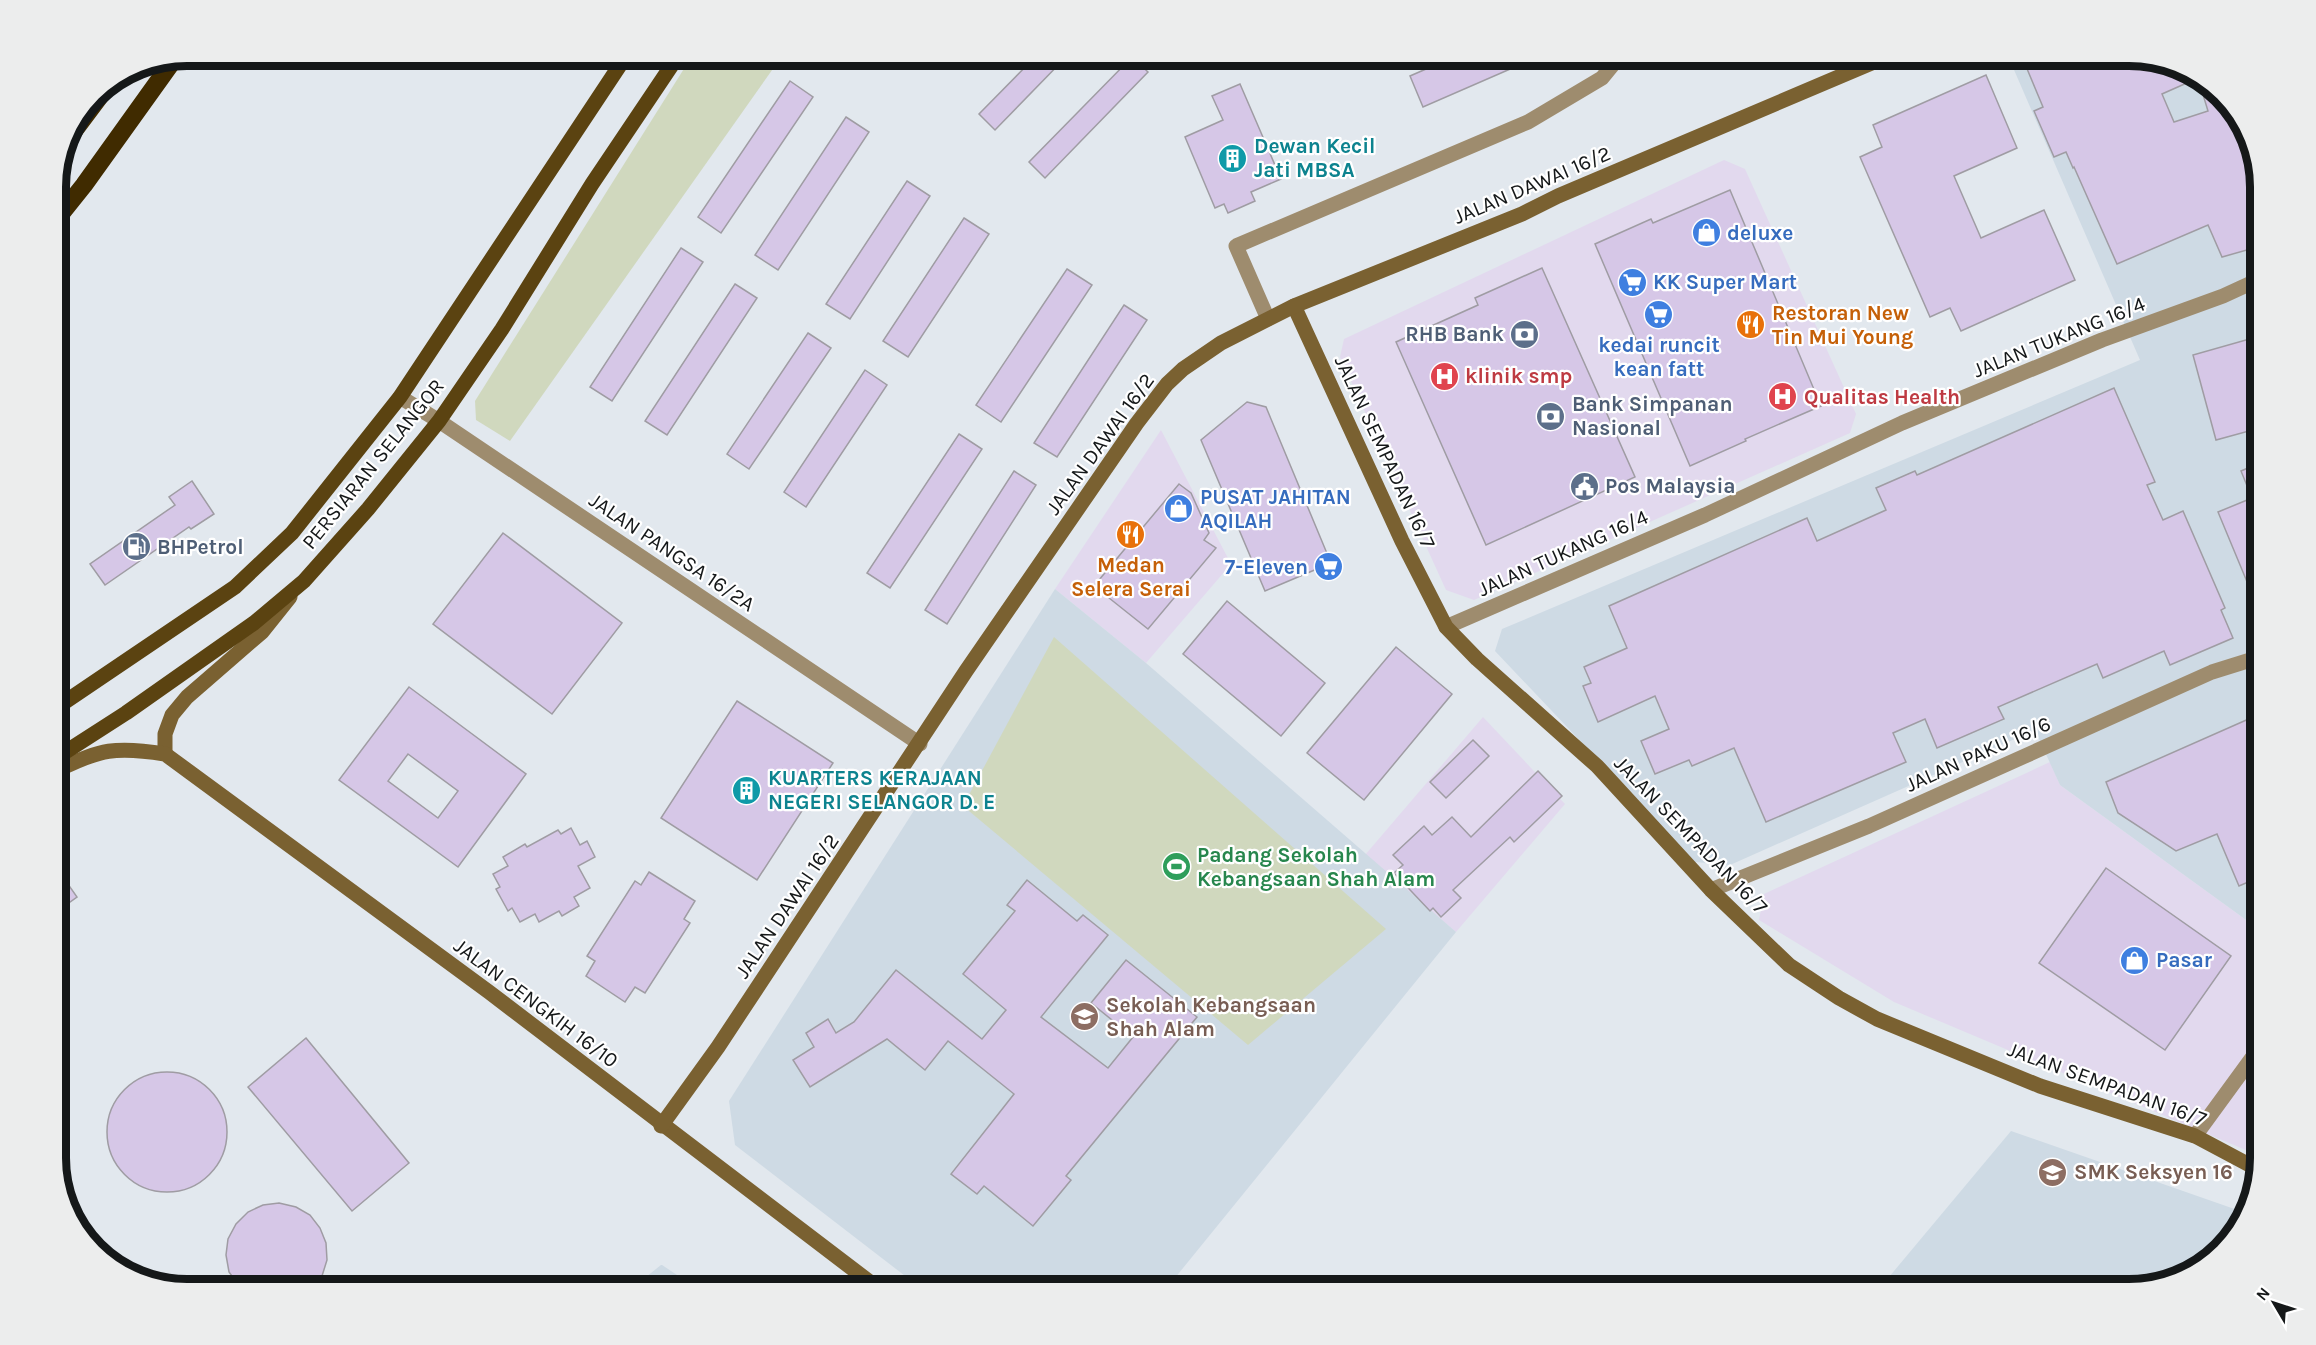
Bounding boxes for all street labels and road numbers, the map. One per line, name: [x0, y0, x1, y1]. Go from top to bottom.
street label: JALAN DAWAI 16/2: [1450, 141, 1614, 229]
street label: JALAN TUKANG 16/4: [1969, 291, 2149, 382]
street label: JALAN SEMPADAN 16/7: [1330, 352, 1440, 552]
street label: JALAN DAWAI 16/2: [1041, 369, 1159, 519]
street label: PERSIARAN SELANGOR: [297, 374, 449, 554]
street label: JALAN PANGSA 16/2A: [585, 488, 759, 616]
street label: JALAN TUKANG 16/4: [1474, 505, 1652, 601]
street label: JALAN PAKU 16/6: [1902, 711, 2054, 797]
street label: JALAN SEMPADAN 16/7: [1609, 751, 1773, 919]
street label: JALAN DAWAI 16/2: [730, 830, 844, 982]
street label: JALAN CENGKIH 16/10: [449, 933, 623, 1073]
street label: JALAN SEMPADAN 16/7: [2004, 1037, 2210, 1131]

